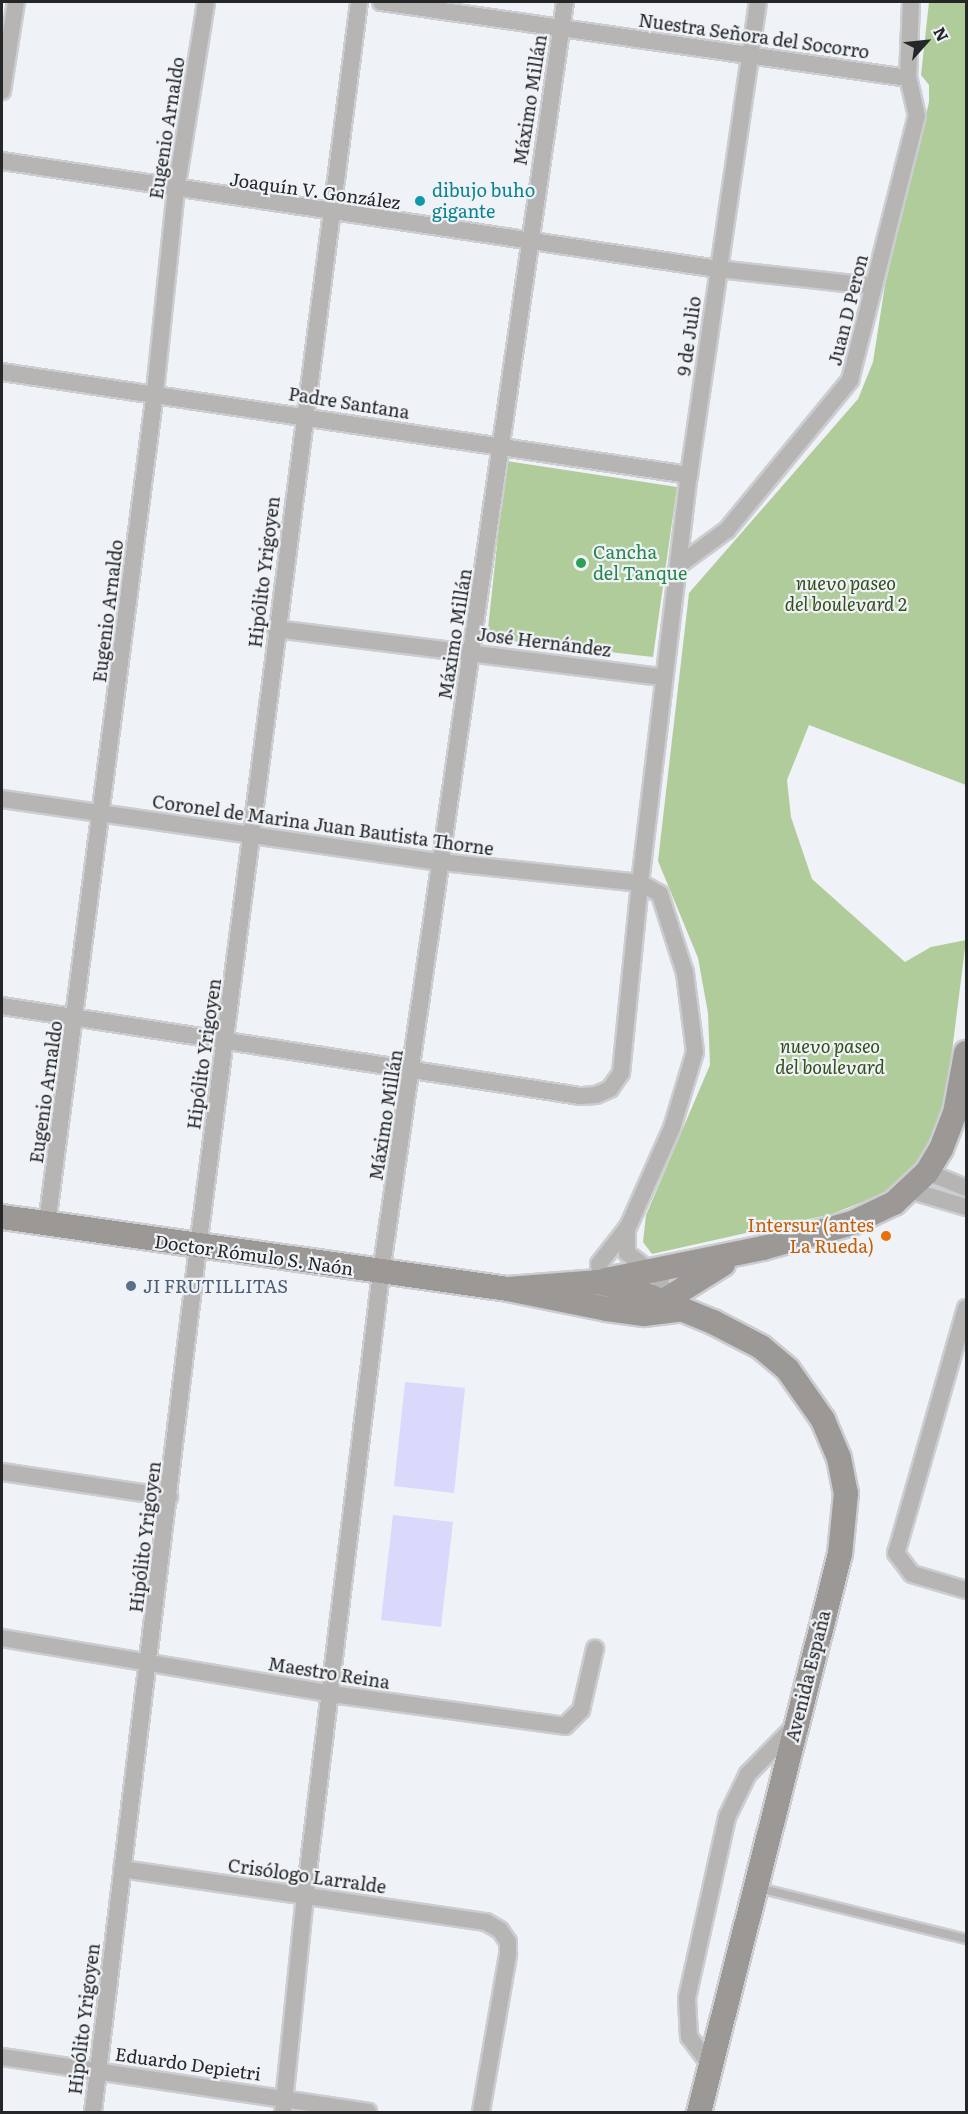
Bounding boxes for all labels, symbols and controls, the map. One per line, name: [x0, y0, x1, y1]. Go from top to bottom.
street label: Nuestra Señora del Socorro: [637, 9, 871, 63]
north arrow: [896, 12, 956, 72]
text: N: [928, 22, 956, 45]
street label: Máximo Millán: [509, 33, 551, 167]
street label: Eugenio Arnaldo: [145, 55, 189, 201]
street label: Joaquín V. González: [228, 168, 402, 214]
place label: dibujo buho gigante: [432, 180, 535, 222]
marker: dibujo buho gigante: [413, 194, 427, 208]
street label: Juan D Peron: [824, 252, 872, 368]
street label: 9 de Julio: [673, 295, 705, 377]
street label: Padre Santana: [287, 383, 411, 423]
street label: Hipólito Yrigoyen: [244, 495, 284, 649]
street label: Eugenio Arnaldo: [89, 538, 127, 684]
place label: Cancha del Tanque: [593, 542, 687, 584]
marker: Cancha del Tanque: [574, 556, 588, 570]
street label: Máximo Millán: [434, 567, 476, 701]
park label: nuevo paseo del boulevard 2: [785, 573, 907, 616]
street label: José Hernández: [476, 623, 612, 661]
street label: Coronel de Marina Juan Bautista Thorne: [151, 790, 495, 860]
street label: Hipólito Yrigoyen: [183, 977, 225, 1131]
street label: Eugenio Arnaldo: [25, 1019, 67, 1165]
park label: nuevo paseo del boulevard: [775, 1036, 885, 1078]
street label: Máximo Millán: [365, 1048, 407, 1182]
place label: Intersur (antes La Rueda): [748, 1215, 874, 1258]
marker: Intersur (antes La Rueda): [879, 1229, 893, 1243]
street label: Doctor Rómulo S. Naón: [153, 1230, 355, 1280]
place label: JI FRUTILLITAS: [143, 1275, 288, 1297]
marker: JI FRUTILLITAS: [124, 1279, 138, 1293]
street label: Hipólito Yrigoyen: [125, 1460, 165, 1614]
street label: Avenida España: [781, 1608, 835, 1744]
street label: Maestro Reina: [266, 1653, 392, 1693]
street label: Crisólogo Larralde: [227, 1854, 387, 1898]
street label: Hipólito Yrigoyen: [64, 1942, 104, 2096]
street label: Eduardo Depietri: [114, 2043, 262, 2085]

